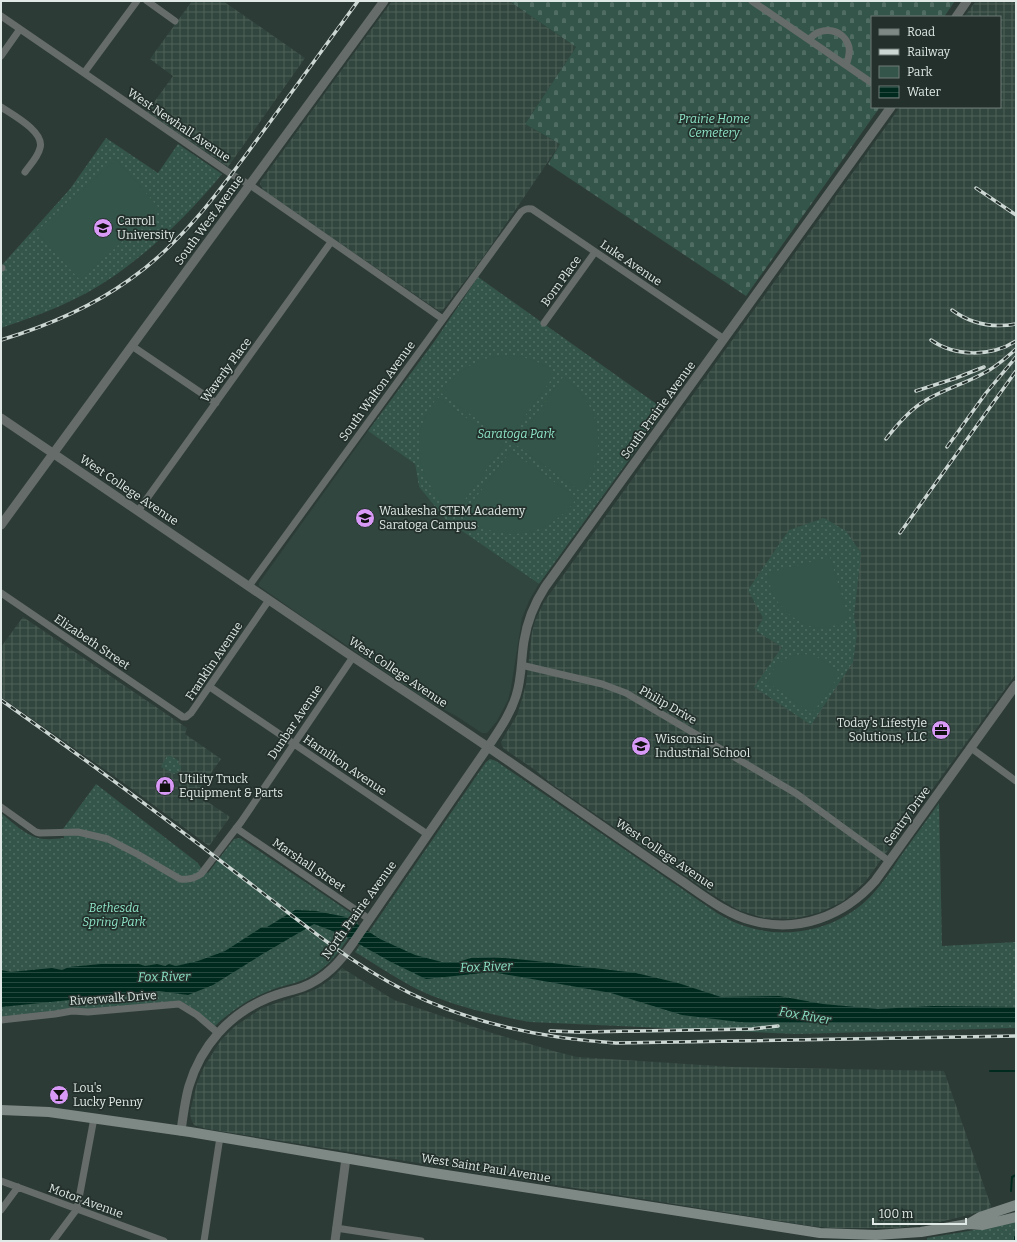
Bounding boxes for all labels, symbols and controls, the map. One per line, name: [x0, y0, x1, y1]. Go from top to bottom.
legend: [871, 16, 1001, 108]
text: Road: [907, 25, 935, 39]
text: Railway: [907, 45, 951, 59]
text: Park: [907, 65, 933, 79]
street label: West Newhall Avenue: [125, 85, 233, 165]
text: Water: [907, 85, 942, 99]
park label: Prairie Home Cemetery: [678, 112, 750, 140]
street label: South West Avenue: [172, 172, 246, 268]
place label: Carroll University: [117, 214, 175, 242]
school or university icon: Carroll University: [92, 217, 114, 239]
street label: Luke Avenue: [597, 237, 665, 289]
street label: Born Place: [538, 253, 584, 309]
street label: Waverly Place: [198, 335, 254, 405]
street label: South Walton Avenue: [336, 338, 418, 444]
street label: South Prairie Avenue: [618, 358, 698, 462]
park label: Saratoga Park: [477, 427, 555, 441]
street label: West College Avenue: [77, 452, 181, 528]
place label: Waukesha STEM Academy Saratoga Campus: [379, 504, 526, 532]
school or university icon: Waukesha STEM Academy Saratoga Campus: [354, 507, 376, 529]
street label: Elizabeth Street: [51, 612, 133, 673]
street label: Franklin Avenue: [183, 619, 245, 703]
street label: West College Avenue: [346, 634, 450, 710]
street label: Dunbar Avenue: [265, 682, 325, 762]
street label: Philip Drive: [637, 683, 699, 727]
place label: Today's Lifestyle Solutions, LLC: [837, 716, 927, 744]
office icon: Today's Lifestyle Solutions, LLC: [930, 719, 952, 741]
street label: Hamilton Avenue: [301, 732, 389, 798]
place label: Wisconsin Industrial School: [655, 732, 751, 760]
school or university icon: Wisconsin Industrial School: [630, 735, 652, 757]
place label: Utility Truck Equipment & Parts: [179, 772, 283, 800]
shop icon: Utility Truck Equipment & Parts: [154, 775, 176, 797]
street label: Sentry Drive: [881, 784, 933, 848]
street label: West College Avenue: [613, 816, 717, 892]
street label: Marshall Street: [270, 835, 349, 895]
street label: North Prairie Avenue: [319, 858, 399, 962]
park label: Bethesda Spring Park: [82, 901, 146, 929]
water label: Fox River: [459, 958, 513, 975]
water label: Fox River: [138, 969, 191, 984]
street label: Riverwalk Drive: [69, 988, 157, 1008]
water label: Fox River: [778, 1004, 833, 1028]
place label: Lou's Lucky Penny: [73, 1081, 144, 1109]
bar icon: Lou's Lucky Penny: [48, 1084, 70, 1106]
street label: West Saint Paul Avenue: [420, 1151, 552, 1185]
street label: Motor Avenue: [47, 1181, 125, 1221]
scale bar: [873, 1200, 966, 1226]
text: 100 m: [879, 1207, 914, 1221]

